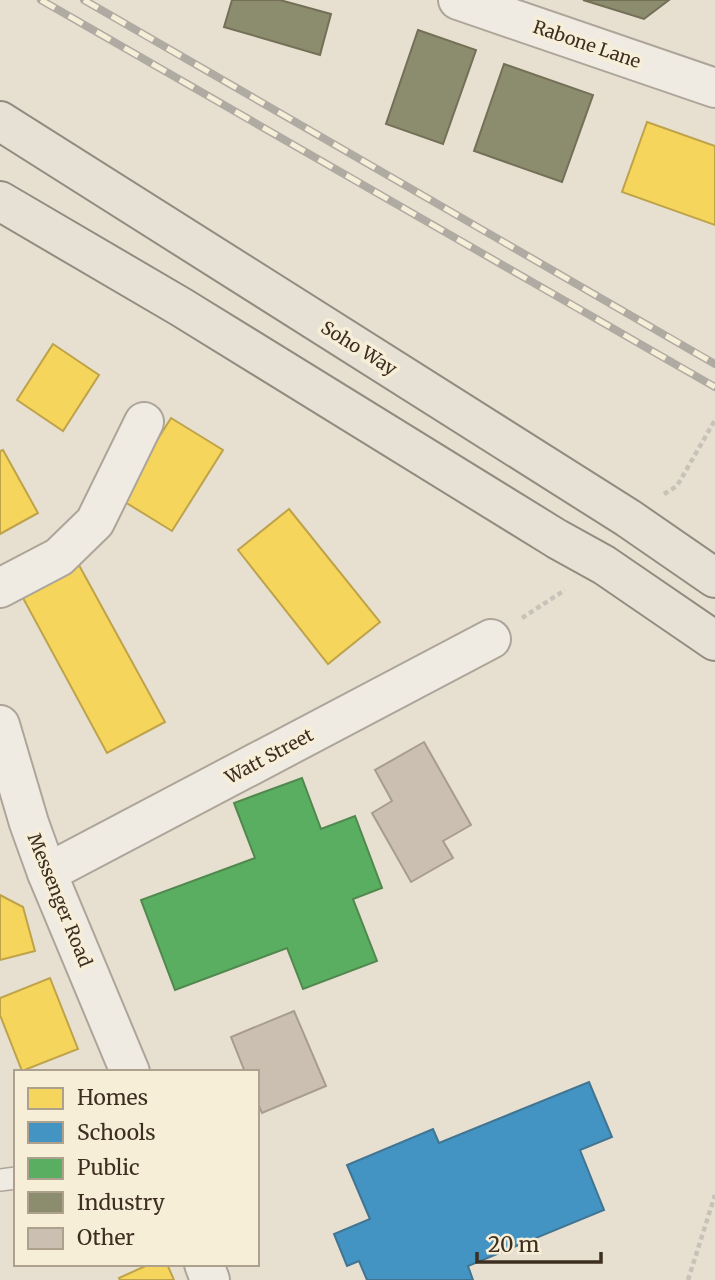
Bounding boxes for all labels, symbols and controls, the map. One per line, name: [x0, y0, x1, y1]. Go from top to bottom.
street label: Rabone Lane: [530, 15, 644, 73]
street label: Soho Way: [317, 316, 401, 381]
street label: Watt Street: [220, 723, 317, 789]
street label: Messenger Road: [23, 830, 97, 970]
legend: [14, 1070, 259, 1266]
text: Homes: [77, 1084, 148, 1111]
text: Schools: [77, 1119, 156, 1146]
text: Public: [77, 1154, 140, 1181]
text: Industry: [77, 1189, 166, 1216]
scale bar: [477, 1220, 601, 1264]
text: Other: [77, 1224, 135, 1251]
text: 20 m: [488, 1231, 540, 1258]

